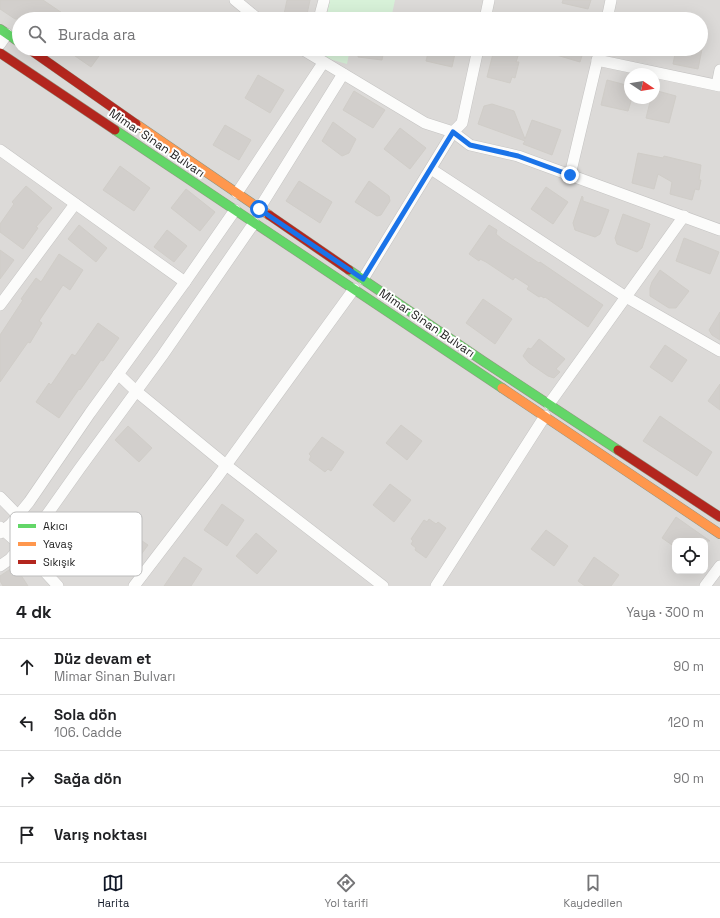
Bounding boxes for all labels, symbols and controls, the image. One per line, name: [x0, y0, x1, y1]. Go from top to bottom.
search box: [12, 12, 708, 56]
icon: search: [26, 23, 48, 45]
text: Burada ara: [58, 25, 136, 44]
north arrow: [624, 68, 660, 104]
street label: Mimar Sinan Bulvarı: [106, 105, 208, 181]
route end: [561, 166, 579, 184]
route start: [250, 200, 268, 218]
street label: Mimar Sinan Bulvarı: [376, 285, 478, 361]
legend: [10, 512, 142, 576]
text: Akıcı: [43, 519, 68, 533]
text: Yavaş: [43, 537, 73, 551]
map controls: [672, 538, 708, 574]
button: locate: [672, 538, 708, 574]
text: Sıkışık: [43, 555, 76, 569]
text: 4 dk: [16, 601, 52, 623]
text: Yaya · 300 m: [626, 604, 704, 621]
text: Düz devam et: [54, 649, 151, 668]
icon: ahead: [16, 656, 38, 678]
text: 90 m: [673, 658, 704, 675]
text: Mimar Sinan Bulvarı: [54, 668, 175, 685]
text: Sola dön: [54, 705, 117, 724]
icon: left: [16, 712, 38, 734]
text: 120 m: [668, 714, 704, 731]
text: 106. Cadde: [54, 724, 122, 741]
icon: right: [16, 768, 38, 790]
text: Sağa dön: [54, 769, 122, 788]
text: 90 m: [673, 770, 704, 787]
icon: arrive: [16, 824, 38, 846]
text: Varış noktası: [54, 825, 147, 844]
tab: Harita: [98, 872, 129, 910]
tab: Yol tarifi: [324, 872, 368, 910]
tab: Kaydedilen: [563, 872, 622, 910]

